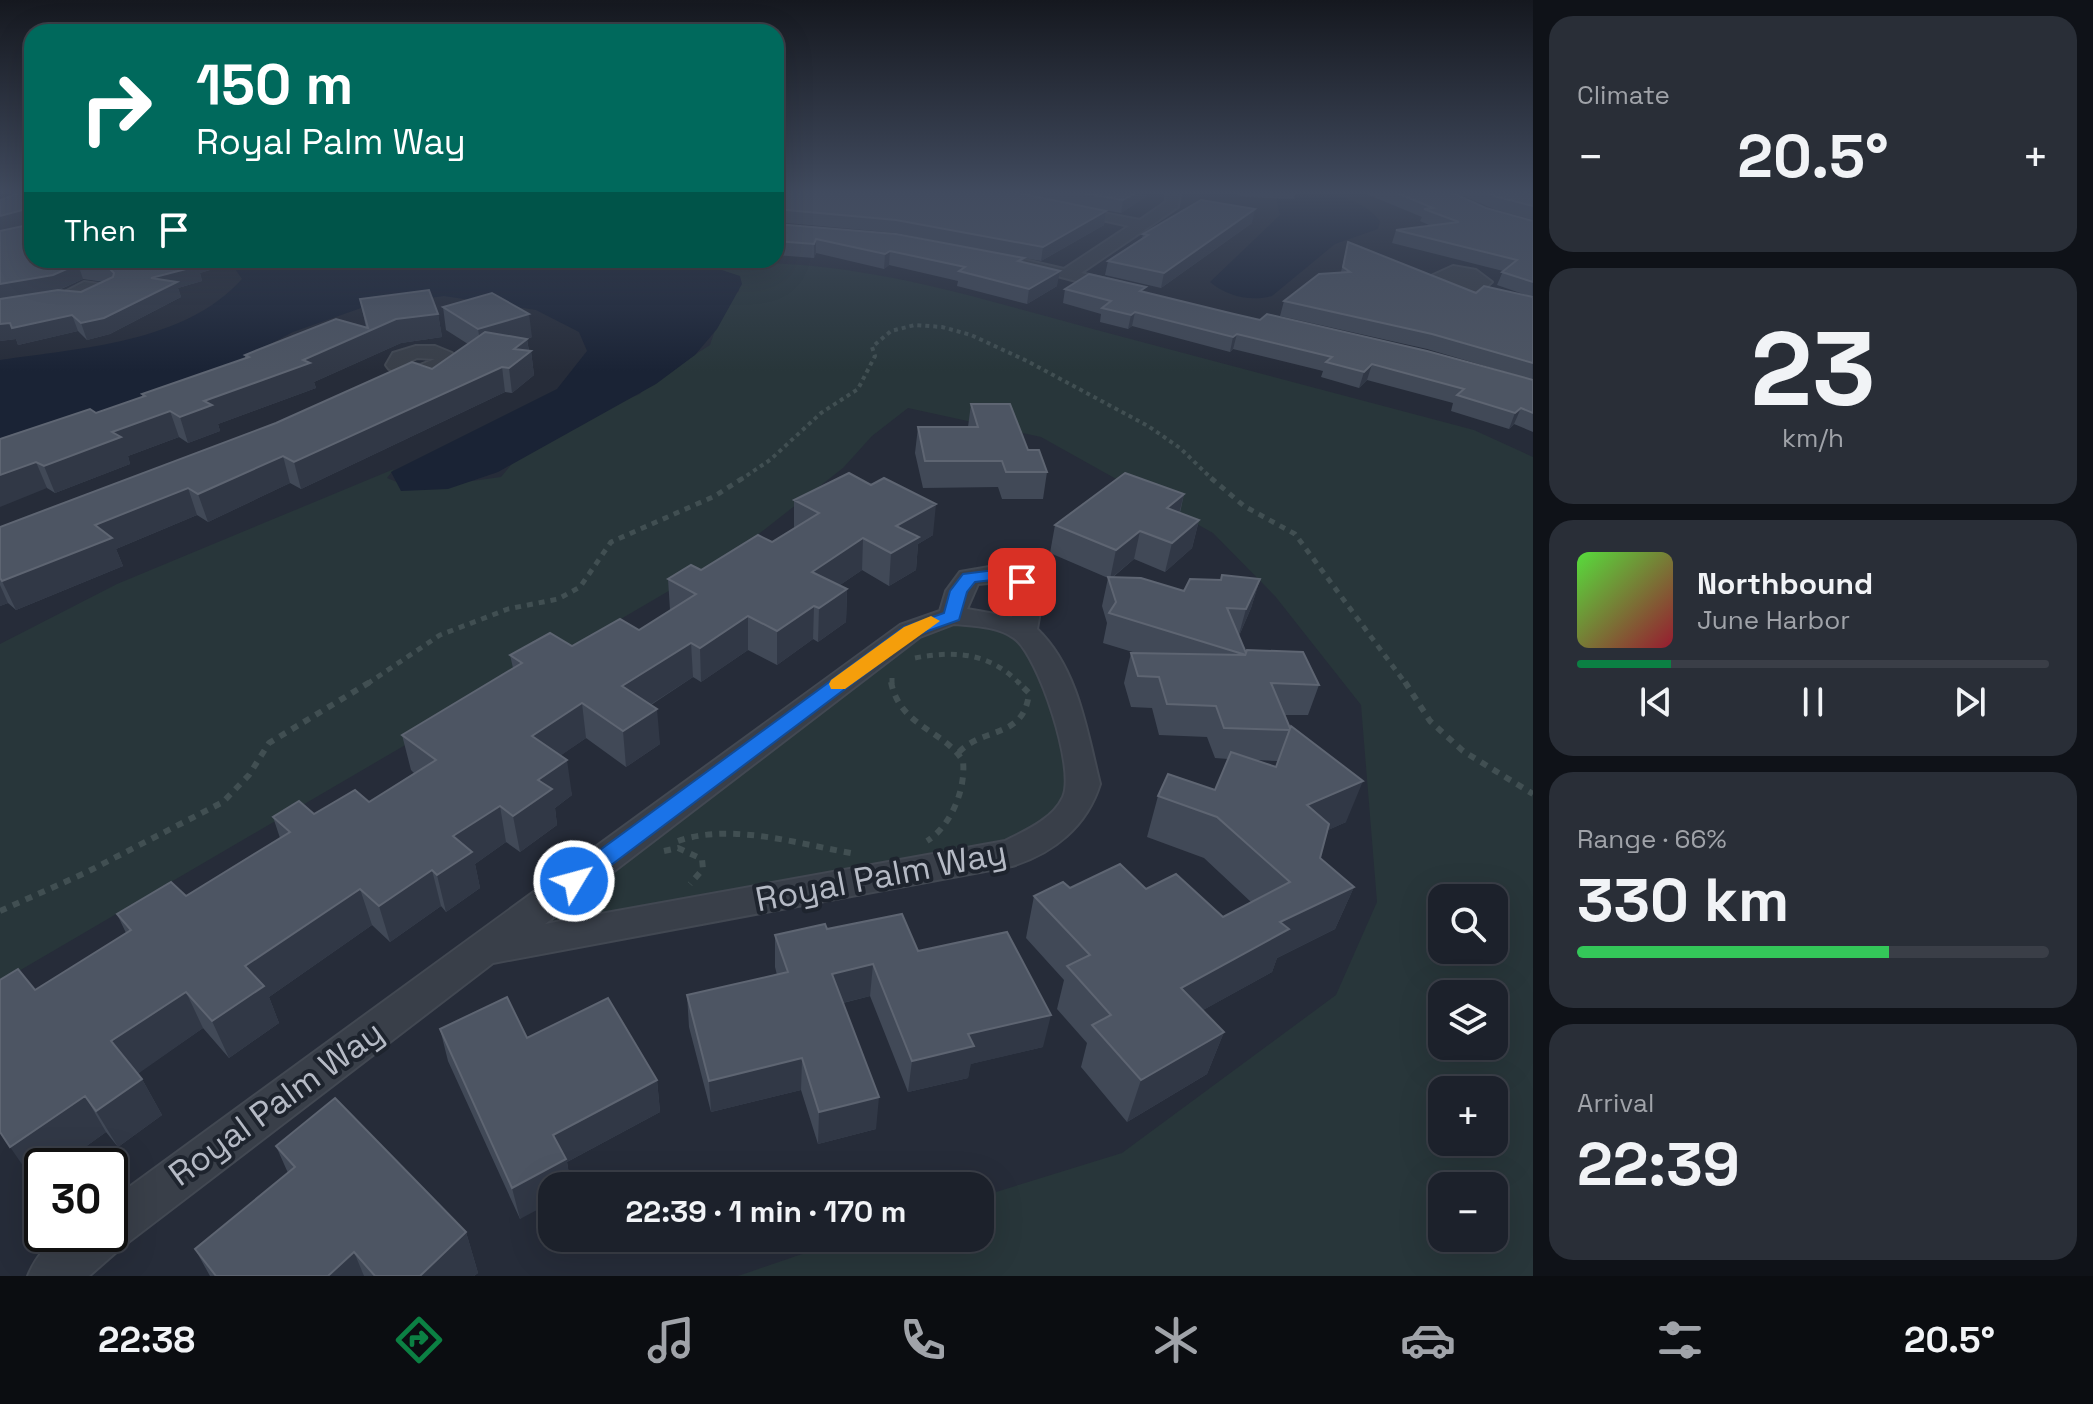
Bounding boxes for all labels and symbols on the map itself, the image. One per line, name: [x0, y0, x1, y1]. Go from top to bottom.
pin: [988, 548, 1056, 616]
street label: Royal Palm Way: [752, 831, 1010, 921]
position arrow: [532, 839, 616, 923]
street label: Royal Palm Way: [160, 1011, 392, 1195]
speed limit sign: 30: [24, 1148, 128, 1252]

